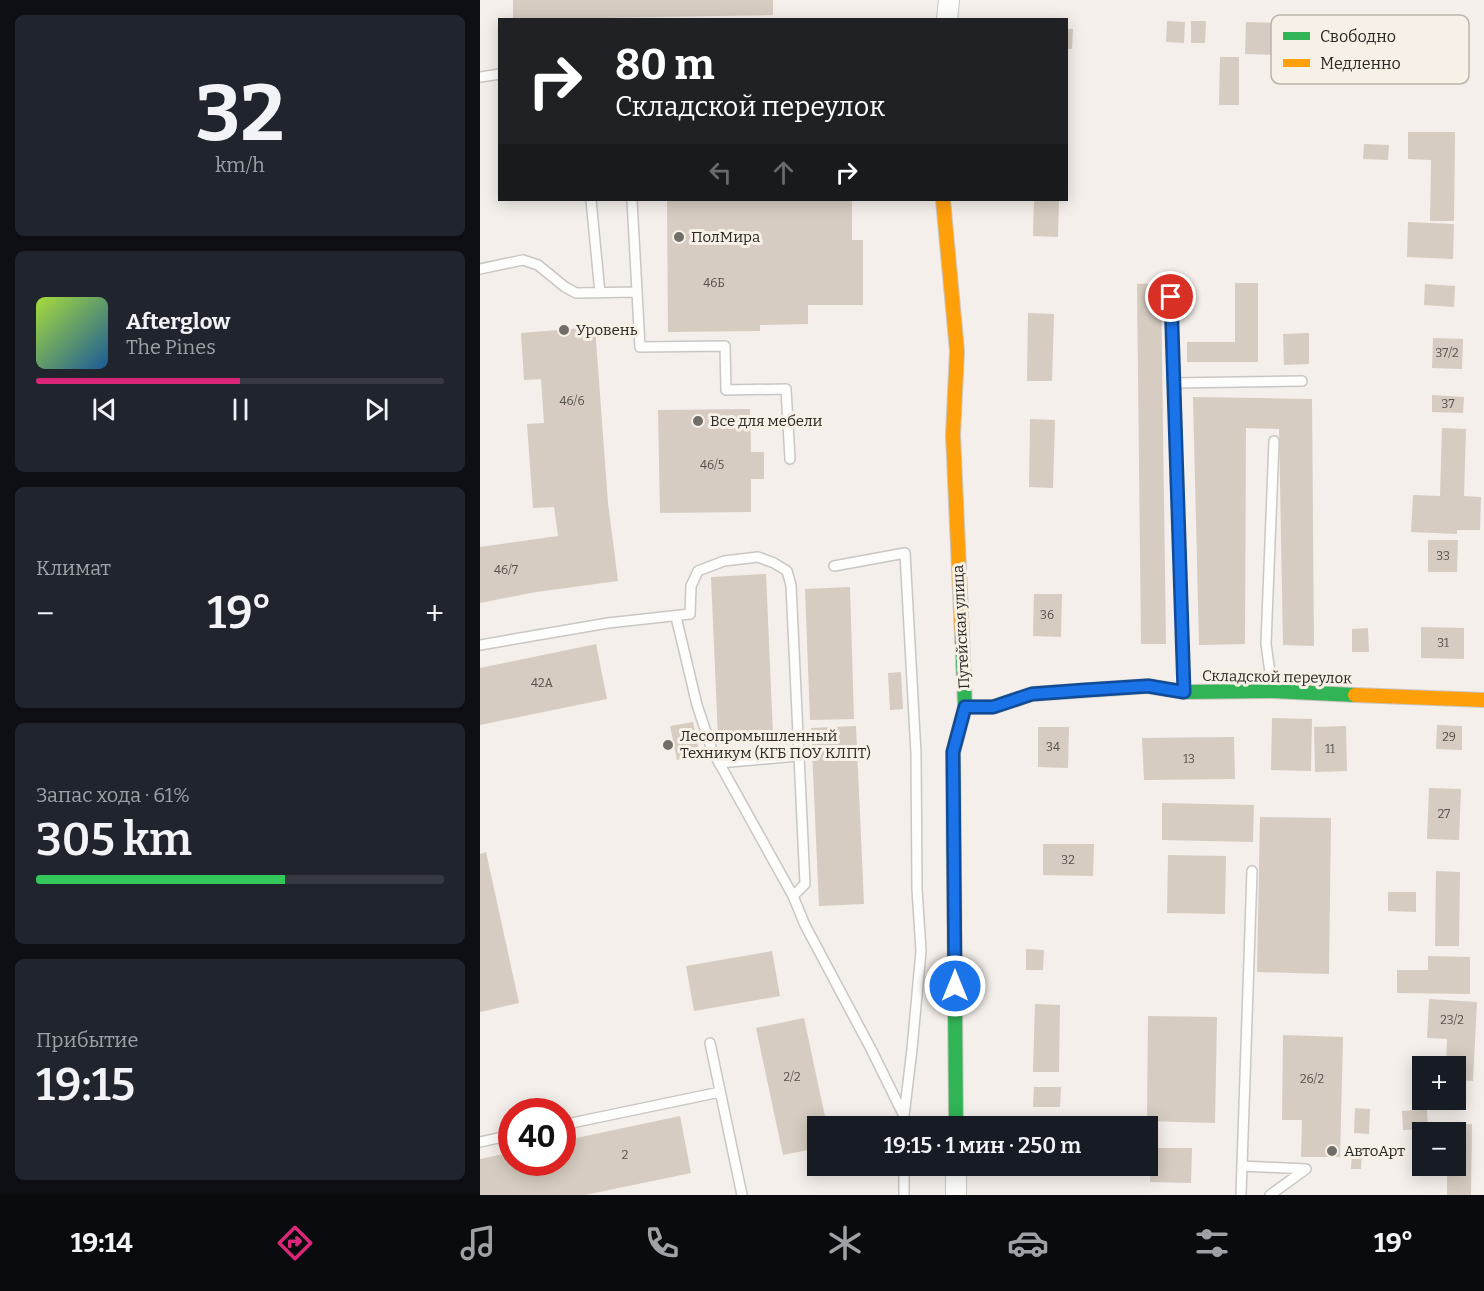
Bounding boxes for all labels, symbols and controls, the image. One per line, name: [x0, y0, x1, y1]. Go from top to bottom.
legend: [1271, 15, 1469, 84]
text: Свободно: [1320, 27, 1396, 46]
text: 80 m: [615, 40, 715, 90]
icon: right: [516, 42, 594, 120]
text: Медленно: [1320, 54, 1401, 73]
text: 32: [196, 67, 284, 161]
text: Складской переулок: [615, 91, 885, 123]
text: km/h: [215, 153, 265, 177]
icon: left: [704, 156, 737, 189]
icon: ahead: [767, 156, 800, 189]
icon: right: [830, 156, 863, 189]
place label: ПолМира: [691, 228, 760, 246]
marker: ПолМира: [672, 230, 686, 244]
pin: [1145, 271, 1196, 322]
house number: 46Б: [703, 276, 725, 290]
icon: arrive: [1154, 280, 1187, 313]
text: Afterglow: [126, 308, 230, 335]
place label: Уровень: [576, 321, 638, 339]
marker: Уровень: [557, 323, 571, 337]
text: The Pines: [126, 335, 216, 359]
house number: 37/2: [1435, 346, 1459, 360]
icon: previous: [88, 393, 121, 426]
icon: pause: [224, 393, 257, 426]
icon: next: [360, 393, 393, 426]
house number: 46/6: [560, 394, 584, 408]
house number: 37: [1442, 397, 1454, 411]
place label: Все для мебели: [710, 412, 823, 430]
marker: Все для мебели: [691, 414, 705, 428]
house number: 46/5: [700, 458, 724, 472]
house number: 33: [1436, 549, 1450, 563]
text: Климат: [36, 556, 111, 580]
house number: 46/7: [494, 563, 518, 577]
street label: Путейская улица: [949, 564, 973, 690]
text: 19°: [207, 586, 272, 640]
text: −: [36, 594, 54, 634]
text: +: [425, 594, 444, 634]
house number: 36: [1040, 608, 1054, 622]
house number: 31: [1437, 636, 1449, 650]
street label: Складской переулок: [1202, 667, 1352, 687]
house number: 42А: [531, 676, 554, 690]
place label: Лесопромышленный Техникум (КГБ ПОУ КЛПТ): [680, 727, 871, 762]
house number: 29: [1442, 730, 1456, 744]
marker: Лесопромышленный Техникум (КГБ ПОУ КЛПТ): [661, 738, 675, 752]
house number: 34: [1046, 740, 1060, 754]
house number: 11: [1325, 742, 1335, 756]
house number: 13: [1183, 752, 1195, 766]
text: Запас хода · 61%: [36, 783, 190, 807]
house number: 27: [1438, 807, 1450, 821]
text: 305 km: [36, 813, 192, 867]
house number: 32: [1061, 853, 1075, 867]
position arrow: [923, 954, 987, 1018]
house number: 23/2: [1440, 1013, 1464, 1027]
text: Прибытие: [36, 1028, 138, 1052]
map controls: [1412, 1056, 1466, 1176]
button: +: [1412, 1056, 1466, 1110]
text: 19:15: [36, 1058, 135, 1112]
house number: 2/2: [784, 1070, 800, 1084]
house number: 26/2: [1300, 1072, 1324, 1086]
speed limit sign: 40: [498, 1098, 576, 1176]
button: −: [1412, 1122, 1466, 1176]
text: 19:15 · 1 мин · 250 m: [884, 1132, 1081, 1159]
place label: АвтоАрт: [1344, 1142, 1405, 1160]
marker: АвтоАрт: [1325, 1144, 1339, 1158]
house number: 2: [622, 1148, 628, 1162]
icon: directions: [274, 1222, 316, 1264]
icon: music: [457, 1222, 499, 1264]
icon: phone: [641, 1222, 683, 1264]
icon: climate: [824, 1222, 866, 1264]
icon: car: [1007, 1222, 1049, 1264]
icon: filters: [1191, 1222, 1233, 1264]
text: 19:14: [71, 1227, 133, 1259]
text: 19°: [1374, 1227, 1413, 1259]

